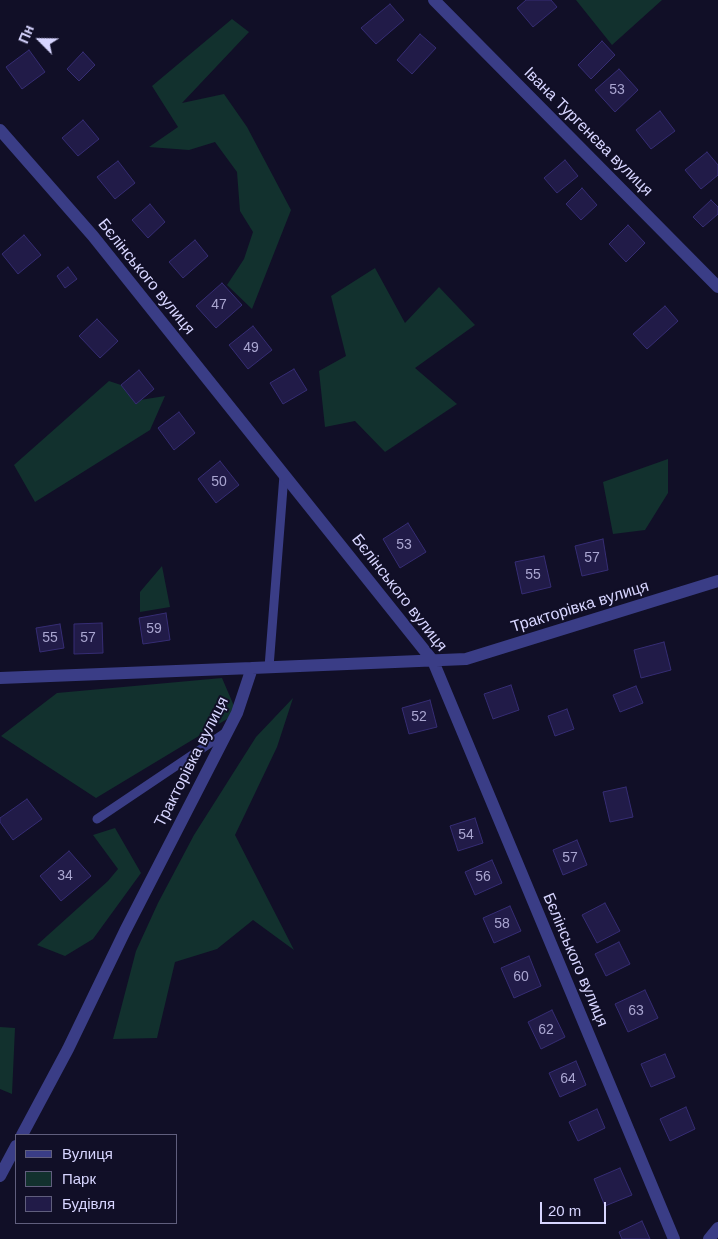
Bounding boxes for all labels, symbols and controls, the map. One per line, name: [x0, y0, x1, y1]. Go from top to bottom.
north arrow: [15, 15, 65, 65]
text: Пн: [15, 22, 37, 46]
street label: Івана Тургенєва вулиця: [520, 64, 656, 200]
house number: 53: [609, 82, 625, 98]
street label: Бєлінського вулиця: [93, 215, 199, 339]
house number: 47: [211, 297, 227, 313]
house number: 49: [243, 340, 259, 356]
house number: 50: [211, 474, 227, 490]
street label: Бєлінського вулиця: [347, 531, 451, 655]
house number: 53: [396, 537, 412, 553]
house number: 57: [584, 550, 600, 566]
house number: 55: [525, 567, 541, 583]
street label: Тракторівка вулиця: [509, 577, 651, 637]
house number: 59: [146, 621, 162, 637]
house number: 55: [42, 630, 58, 646]
house number: 57: [80, 630, 96, 646]
street label: Тракторівка вулиця: [151, 694, 233, 830]
house number: 52: [411, 709, 427, 725]
house number: 54: [458, 827, 474, 843]
house number: 57: [562, 850, 578, 866]
house number: 34: [57, 868, 73, 884]
house number: 56: [475, 869, 491, 885]
street label: Бєлінського вулиця: [538, 890, 612, 1030]
house number: 58: [494, 916, 510, 932]
house number: 60: [513, 969, 529, 985]
house number: 63: [628, 1003, 644, 1019]
house number: 62: [538, 1022, 554, 1038]
house number: 64: [560, 1071, 576, 1087]
legend: [15, 1134, 178, 1224]
text: Вулиця: [62, 1145, 113, 1162]
text: Парк: [62, 1170, 96, 1187]
scale bar: [543, 1192, 609, 1224]
text: Будівля: [62, 1195, 115, 1212]
text: 20 m: [548, 1202, 581, 1219]

